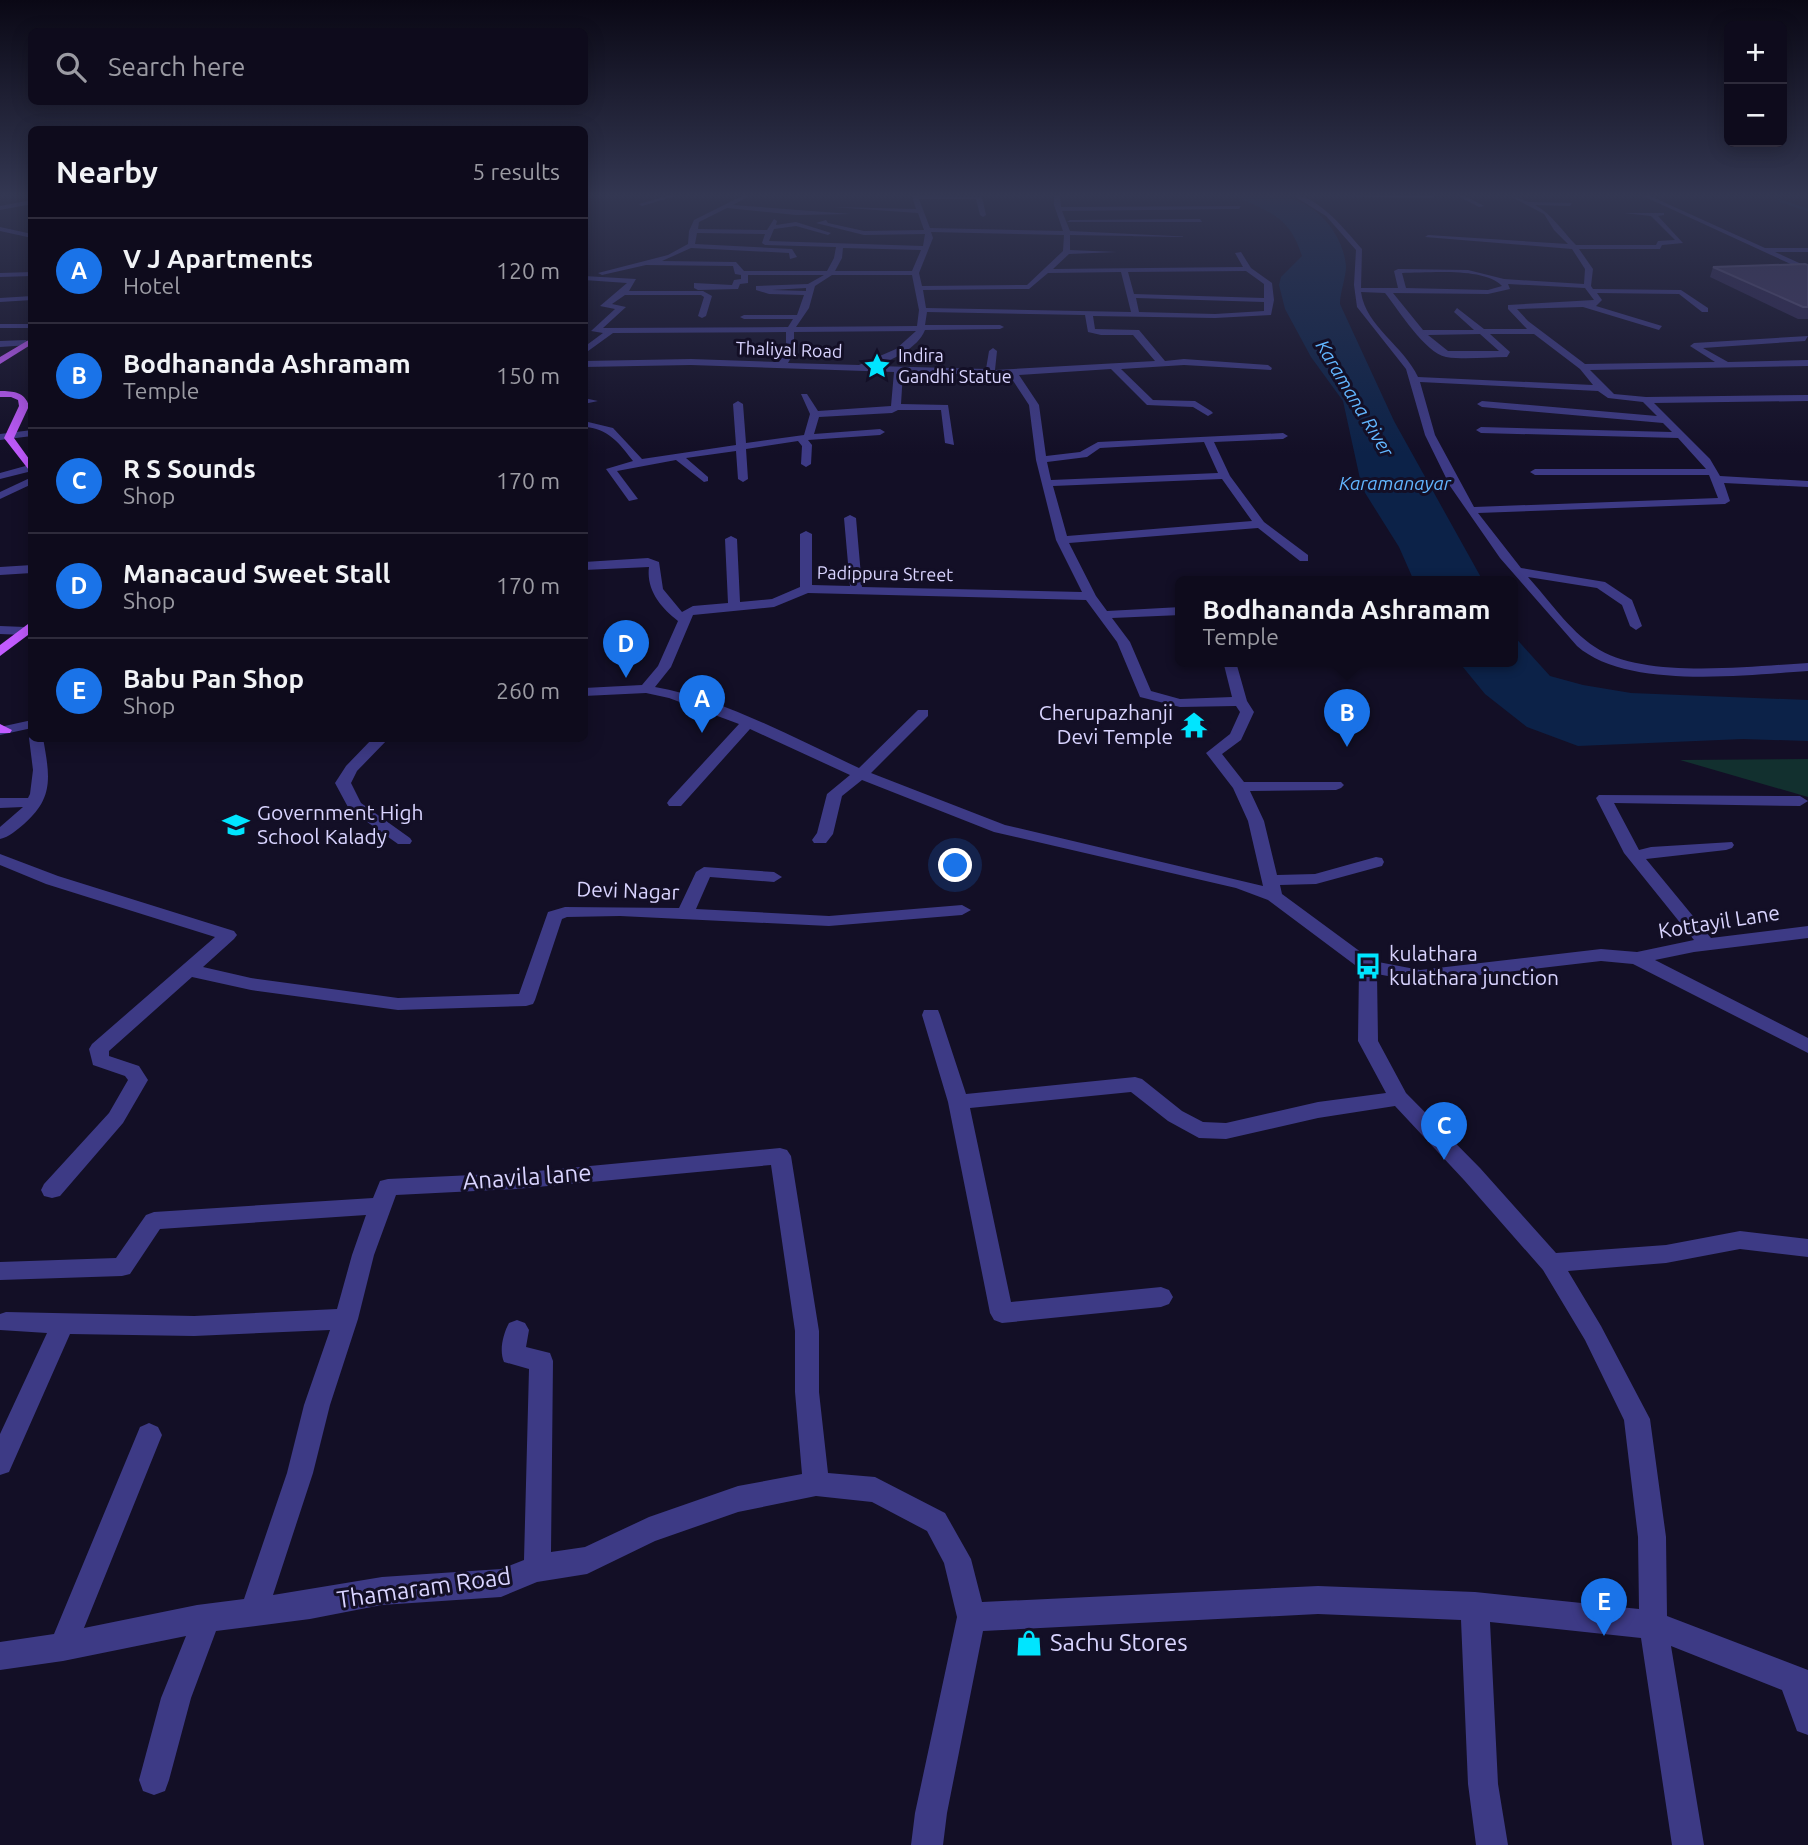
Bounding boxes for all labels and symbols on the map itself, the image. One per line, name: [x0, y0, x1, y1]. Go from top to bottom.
water label: Karamana River: [1312, 336, 1399, 461]
street label: Thaliyal Road: [735, 337, 843, 361]
place label: Indira Gandhi Statue: [898, 345, 1012, 386]
place icon: Indira Gandhi Statue: [862, 351, 892, 381]
water label: Karamanayar: [1339, 472, 1452, 494]
street label: Padippura Street: [817, 562, 953, 584]
pin: D: [603, 620, 649, 678]
pin: A: [679, 675, 725, 733]
pin: B: [1324, 689, 1370, 747]
place label: Cherupazhanji Devi Temple: [1039, 700, 1173, 748]
temple icon: Cherupazhanji Devi Temple: [1179, 710, 1209, 740]
place label: Government High School Kalady: [257, 800, 424, 848]
school or university icon: Government High School Kalady: [221, 810, 251, 840]
your location: [938, 848, 972, 882]
street label: Devi Nagar: [576, 876, 680, 904]
street label: Kottayil Lane: [1656, 900, 1781, 942]
place label: kulathara kulathara junction: [1389, 941, 1559, 989]
bus stop icon: kulathara kulathara junction: [1353, 951, 1383, 981]
pin: C: [1421, 1102, 1467, 1160]
street label: Anavila lane: [462, 1159, 592, 1194]
street label: Thamaram Road: [335, 1562, 513, 1613]
pin: E: [1581, 1578, 1627, 1636]
shop icon: Sachu Stores: [1014, 1628, 1044, 1658]
place label: Sachu Stores: [1050, 1629, 1188, 1656]

